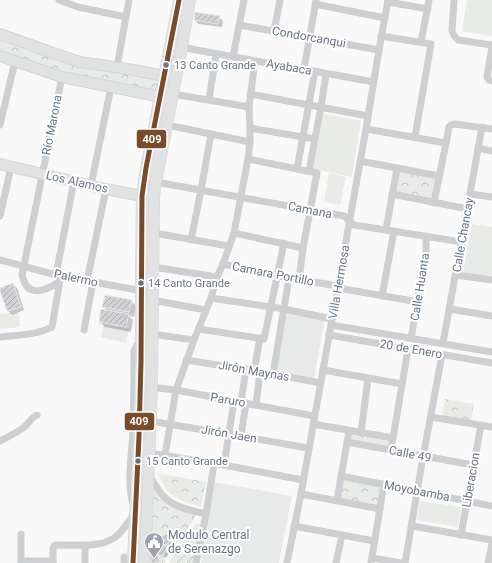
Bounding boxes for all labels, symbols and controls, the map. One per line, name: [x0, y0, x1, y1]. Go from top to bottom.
street label: Condorcanqui: [271, 24, 347, 50]
street label: Ayabaca: [265, 56, 313, 78]
place label: 13 Canto Grande: [174, 59, 256, 72]
marker: 13 Canto Grande: [161, 60, 171, 70]
street label: Río Marona: [39, 94, 65, 156]
line badge: 409: [136, 129, 167, 149]
text: 409: [143, 133, 161, 146]
street label: Los Alamos: [45, 168, 109, 196]
street label: Calle Chancay: [450, 196, 477, 273]
street label: Camana: [287, 199, 333, 221]
street label: Villa Hermosa: [326, 244, 352, 320]
street label: Calle Huanta: [408, 252, 432, 322]
street label: Camara Portillo: [231, 259, 315, 289]
street label: Palermo: [53, 267, 99, 290]
place label: 14 Canto Grande: [148, 277, 230, 290]
marker: 14 Canto Grande: [136, 278, 146, 288]
street label: 20 de Enero: [379, 337, 443, 361]
street label: Jirón Maynas: [217, 358, 291, 384]
street label: Paruro: [209, 390, 247, 410]
line badge: 409: [124, 412, 155, 431]
text: 409: [130, 415, 148, 428]
street label: Jirón Jaen: [200, 422, 258, 446]
street label: Calle 49: [388, 443, 432, 465]
street label: Liberacion: [459, 451, 483, 509]
place label: 15 Canto Grande: [146, 455, 228, 468]
marker: 15 Canto Grande: [133, 456, 143, 466]
street label: Moyobamba: [383, 478, 451, 504]
place label: Modulo Central de Serenazgo: [168, 528, 249, 556]
public building icon: Modulo Central de Serenazgo: [143, 531, 165, 559]

